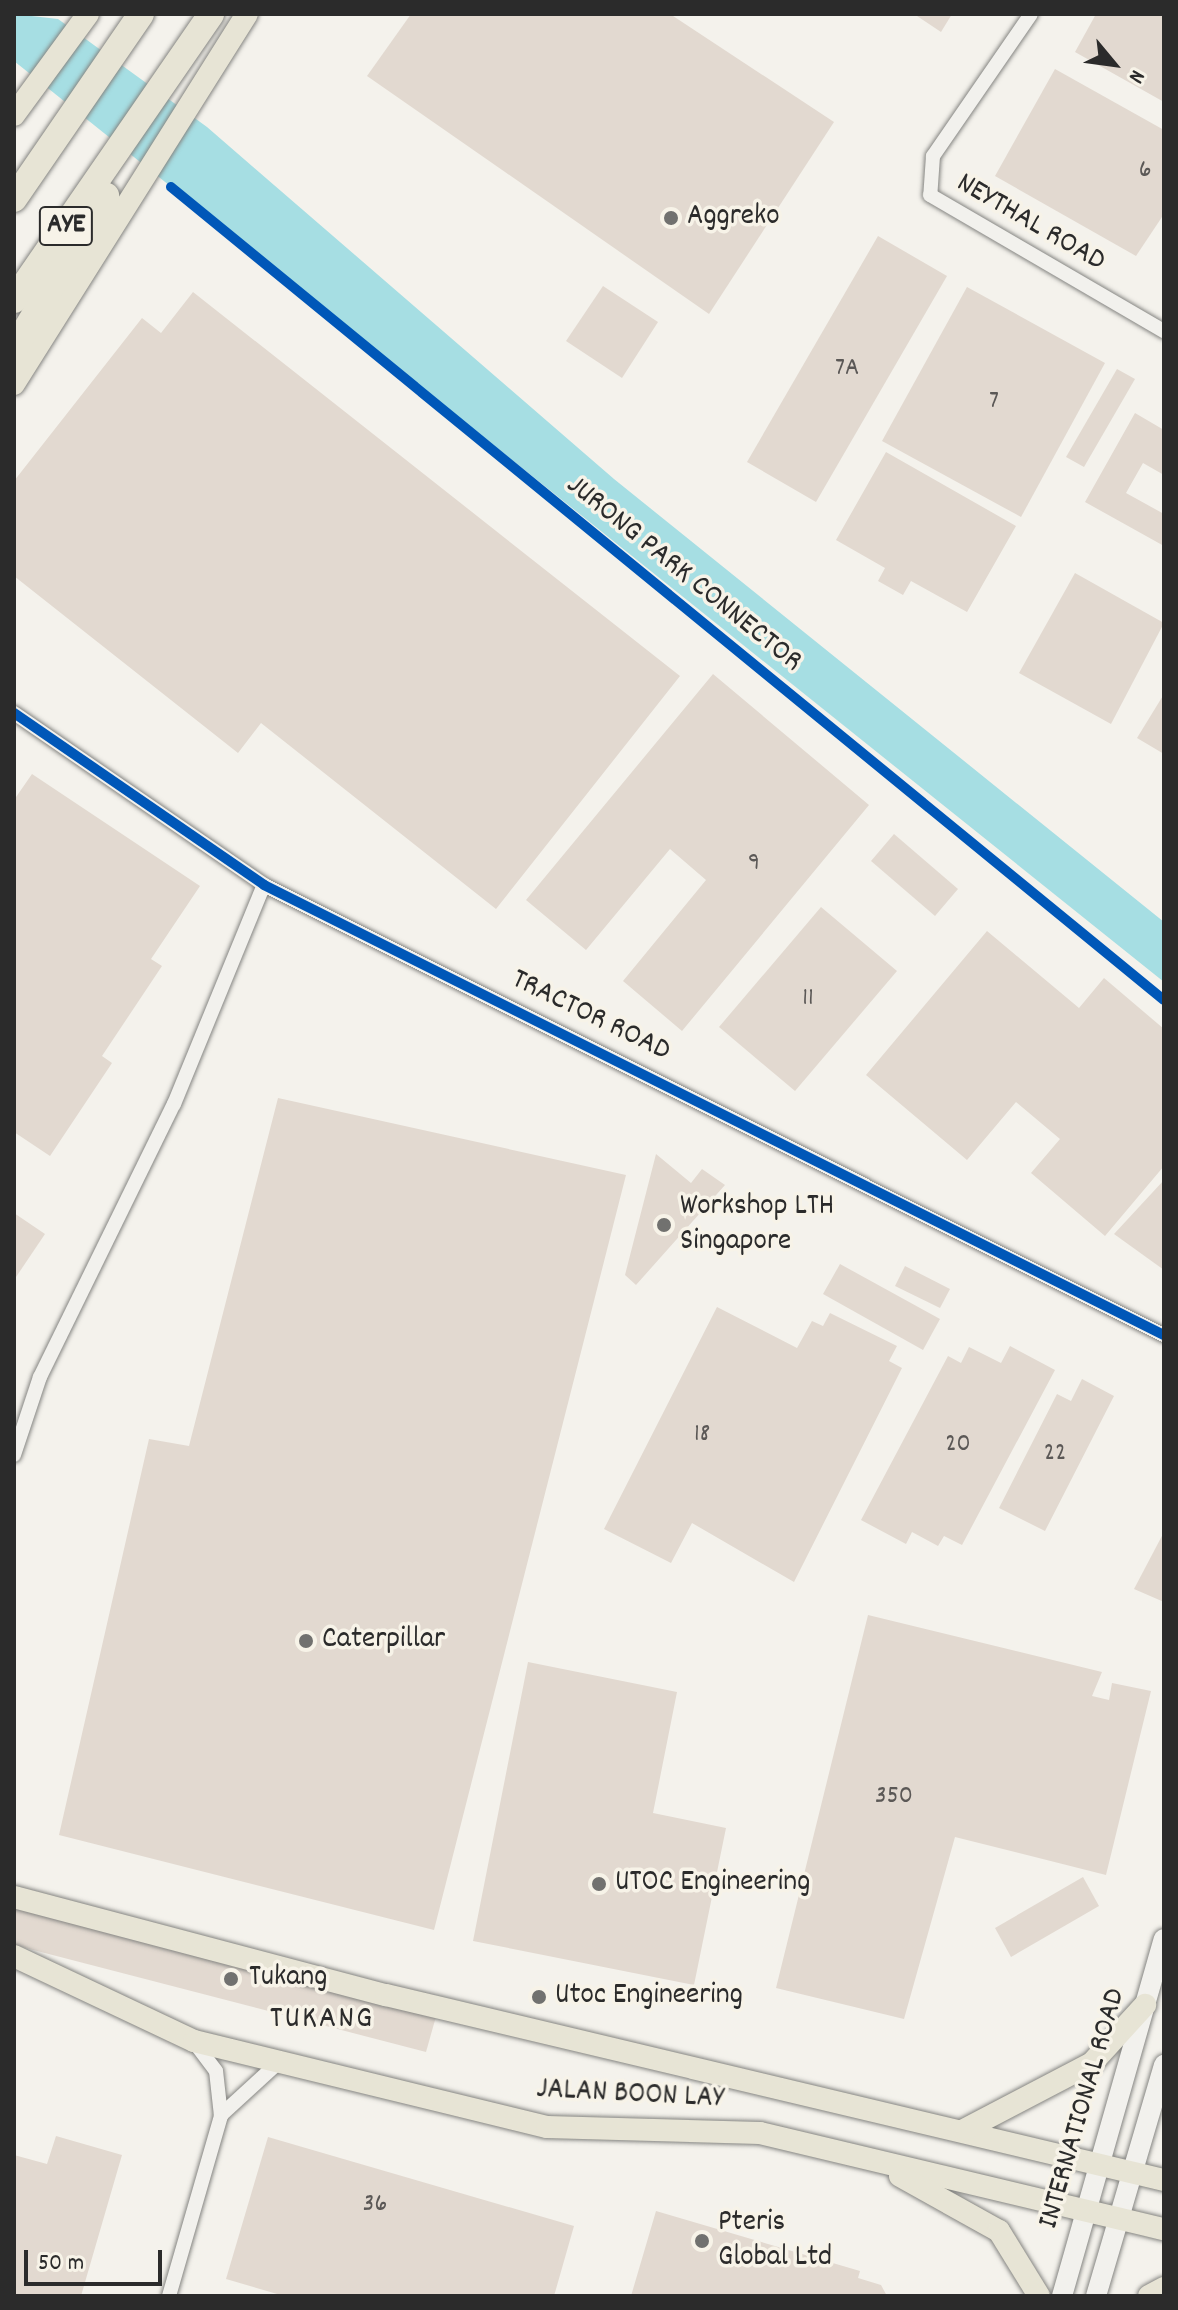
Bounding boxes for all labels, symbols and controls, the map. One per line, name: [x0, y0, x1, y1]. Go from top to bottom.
north arrow: [1074, 24, 1154, 104]
text: N: [1119, 64, 1152, 88]
house number: 6: [1139, 155, 1151, 187]
street label: NEYTHAL ROAD: [949, 167, 1111, 281]
place label: Aggreko: [687, 200, 780, 236]
road number: AYE: [38, 202, 94, 250]
marker: Aggreko: [662, 209, 680, 227]
house number: 7A: [835, 353, 859, 385]
house number: 7: [989, 386, 999, 418]
street label: JURONG PARK CONNECTOR: [558, 469, 808, 681]
house number: 9: [748, 848, 760, 880]
street label: TRACTOR ROAD: [505, 963, 675, 1071]
house number: 11: [802, 983, 814, 1015]
place label: Workshop LTH Singapore: [680, 1190, 834, 1260]
marker: Workshop LTH Singapore: [655, 1216, 673, 1234]
house number: 18: [694, 1419, 710, 1451]
house number: 20: [945, 1429, 971, 1461]
house number: 22: [1044, 1438, 1066, 1470]
place label: Caterpillar: [322, 1623, 445, 1659]
marker: Caterpillar: [297, 1632, 315, 1650]
house number: 350: [875, 1781, 913, 1813]
place label: UTOC Engineering: [615, 1866, 810, 1902]
marker: UTOC Engineering: [590, 1875, 608, 1893]
place label: Tukang: [249, 1961, 327, 1997]
marker: Tukang: [220, 1968, 242, 1990]
place label: Utoc Engineering: [555, 1979, 743, 2015]
street label: INTERNATIONAL ROAD: [1033, 1985, 1135, 2233]
marker: Utoc Engineering: [530, 1988, 548, 2006]
district label: TUKANG: [270, 2001, 374, 2039]
street label: JALAN BOON LAY: [535, 2073, 725, 2119]
house number: 36: [363, 2189, 387, 2221]
place label: Pteris Global Ltd: [718, 2206, 832, 2276]
marker: Pteris Global Ltd: [693, 2232, 711, 2250]
scale bar: [28, 2234, 166, 2284]
text: 50 m: [38, 2247, 84, 2281]

